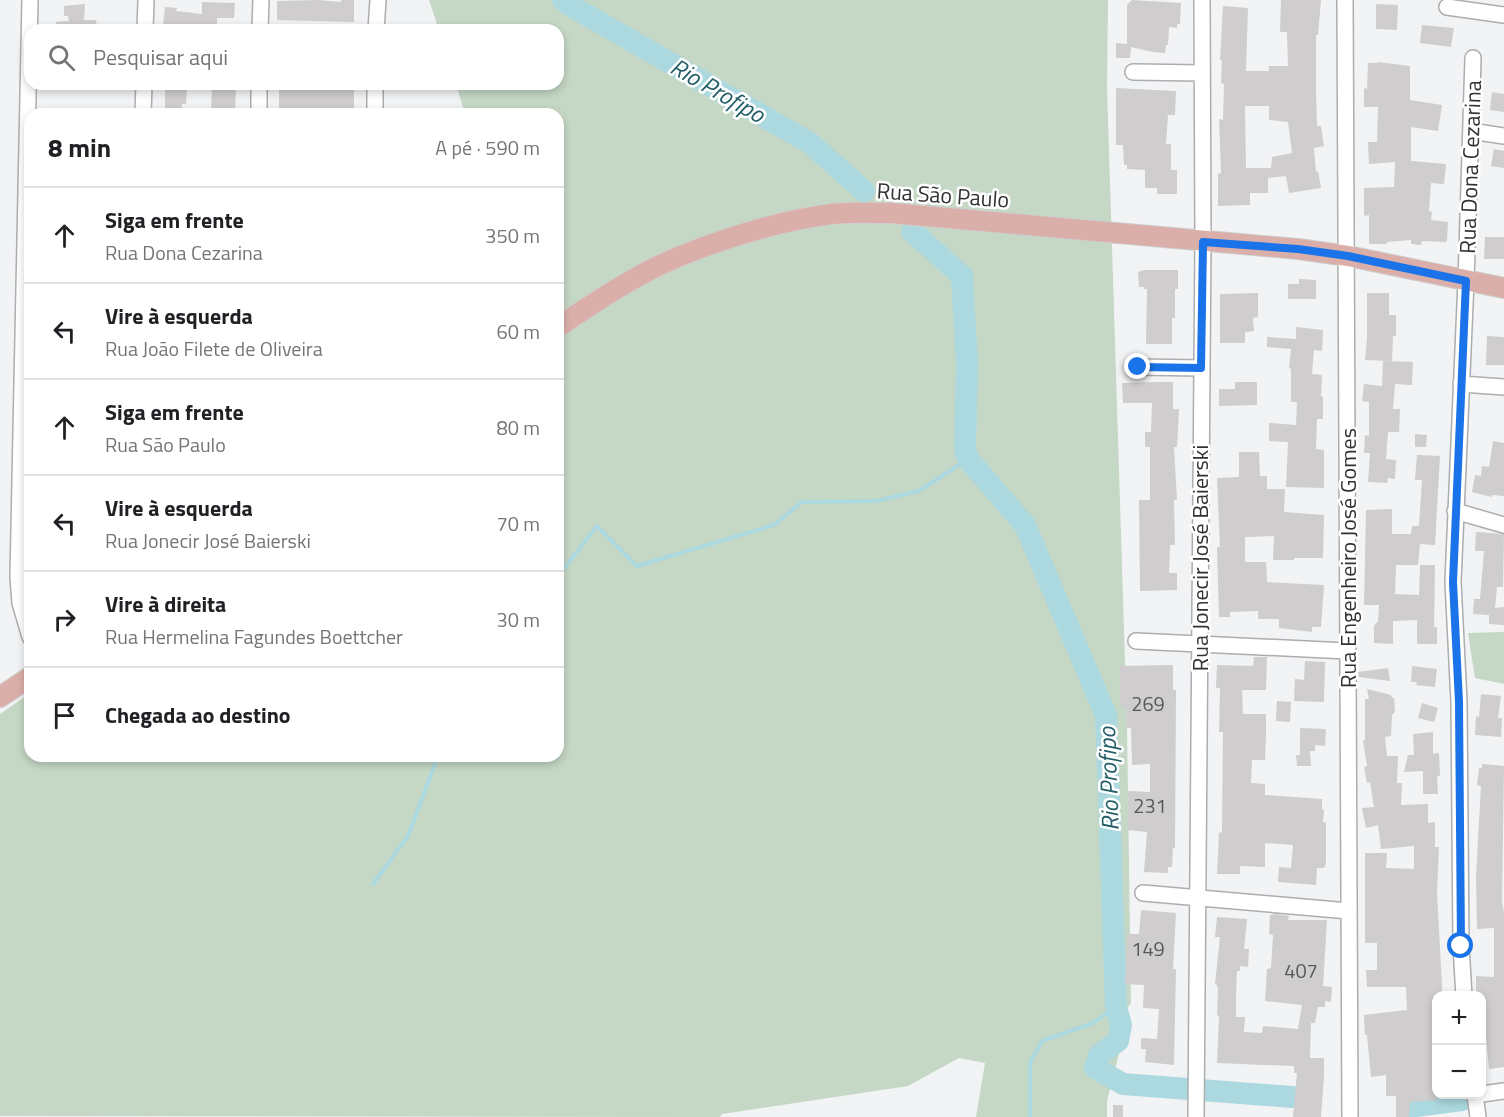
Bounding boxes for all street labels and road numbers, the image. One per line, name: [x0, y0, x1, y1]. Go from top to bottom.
street label: Rua Dona Cezarina: [1450, 80, 1490, 254]
street label: Rua São Paulo: [876, 173, 1010, 217]
street label: Rua Engenheiro José Gomes: [1331, 428, 1365, 688]
street label: Rua Jonecir José Baierski: [1183, 445, 1217, 671]

